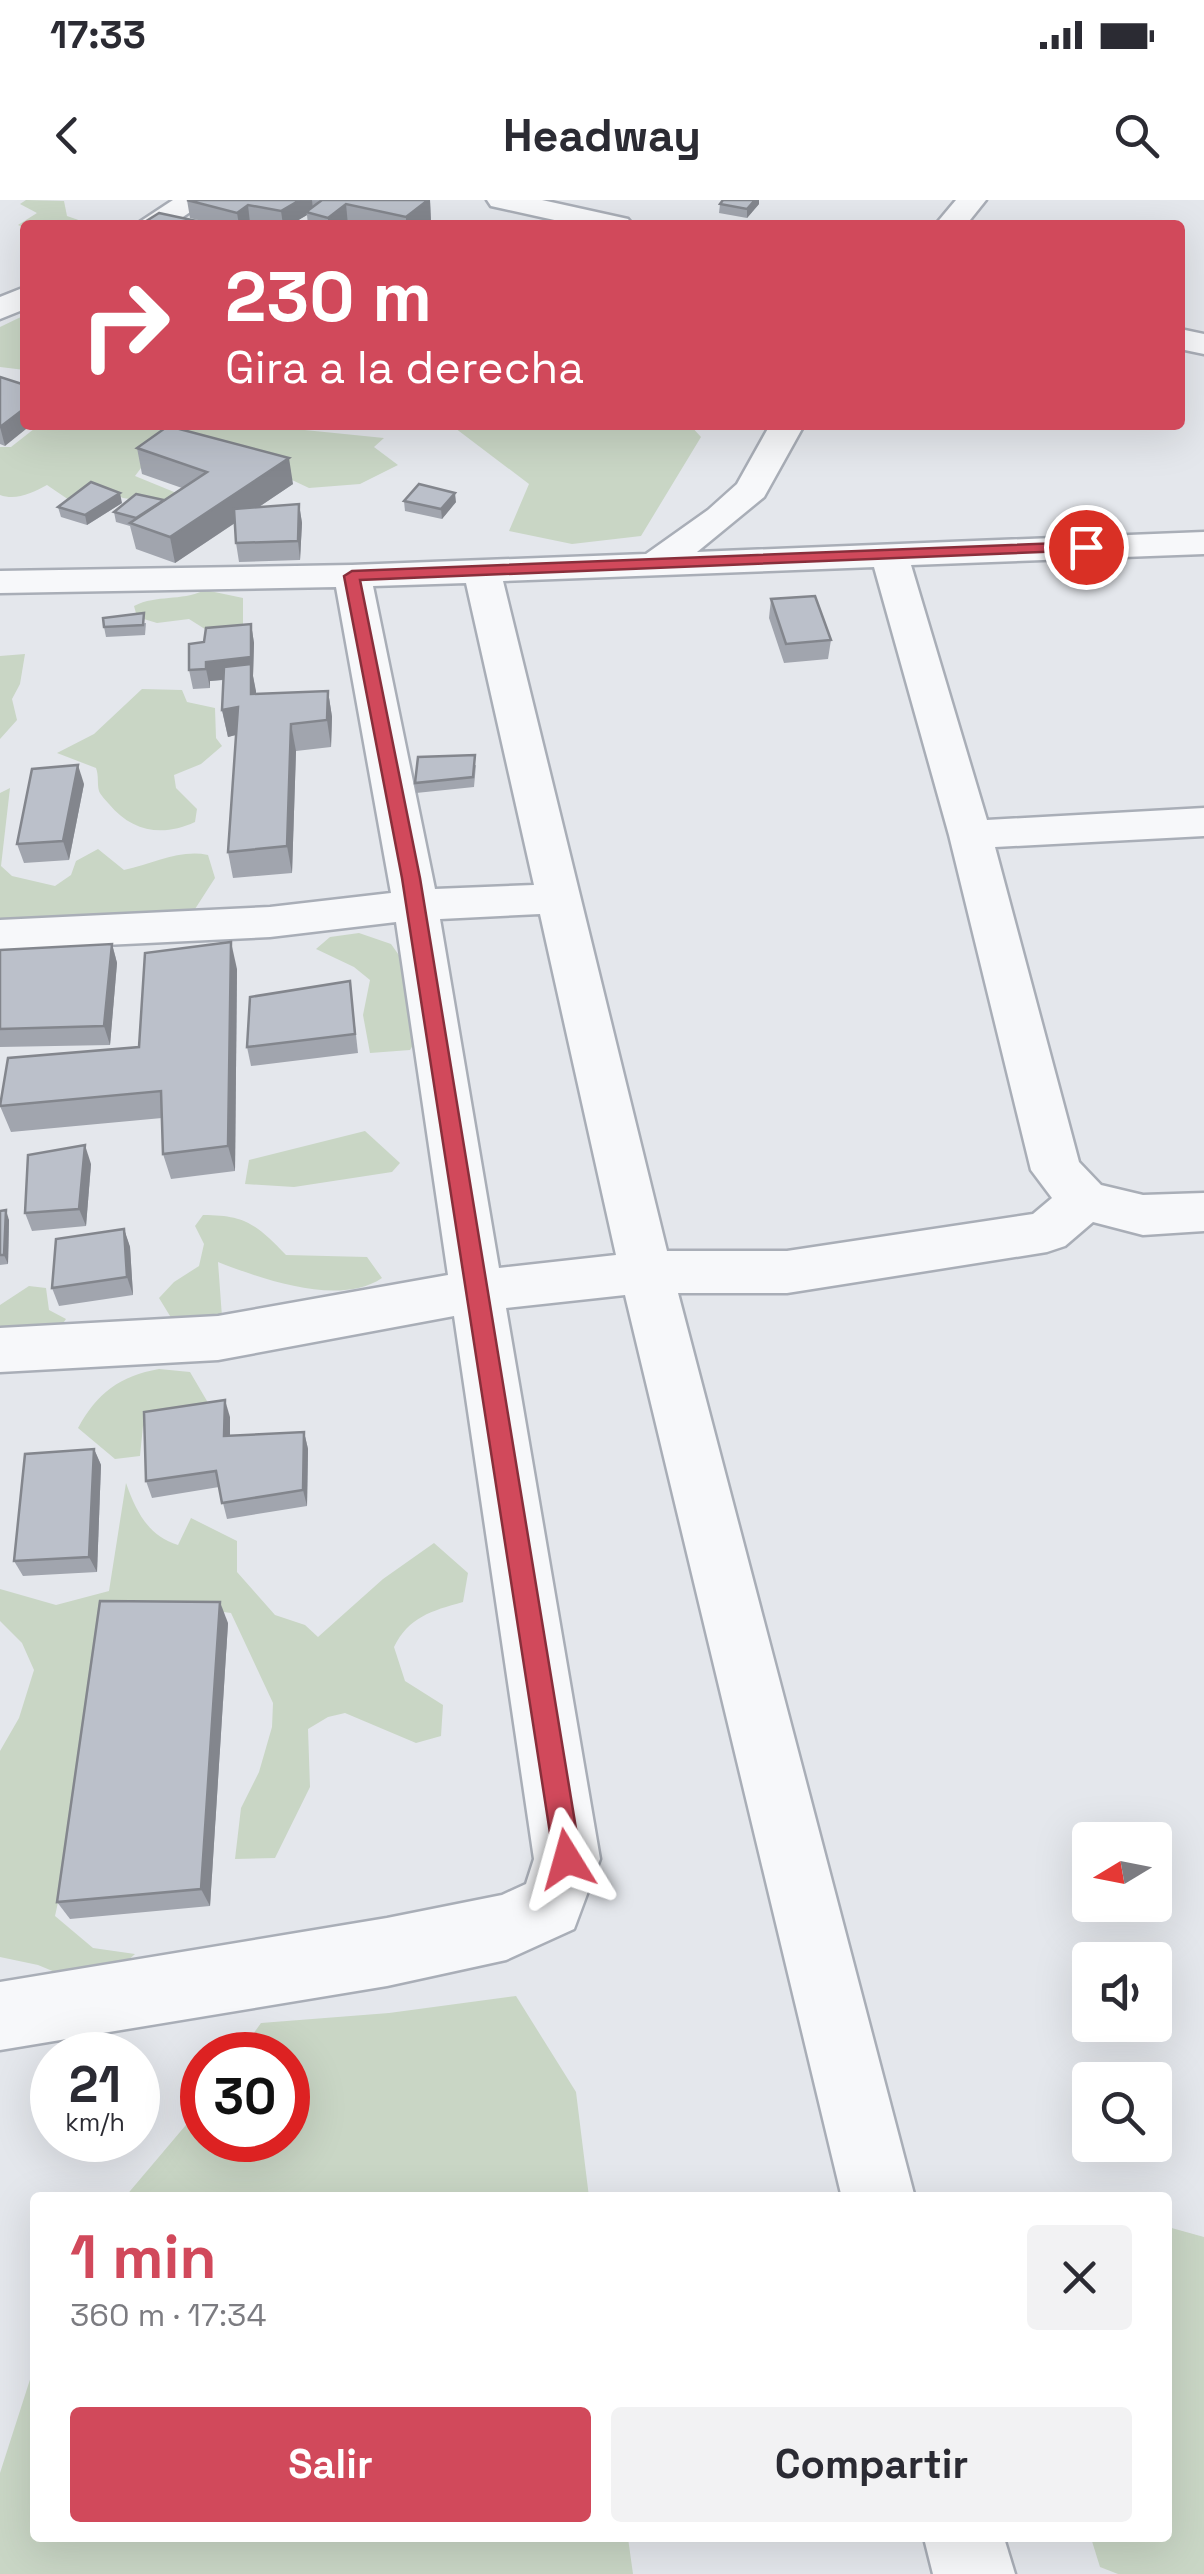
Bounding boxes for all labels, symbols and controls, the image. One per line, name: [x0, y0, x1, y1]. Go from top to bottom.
text: 17:33: [50, 11, 146, 59]
text: Headway: [503, 107, 701, 164]
icon: back: [40, 108, 95, 163]
icon: search: [1109, 108, 1164, 163]
text: 230 m: [225, 252, 432, 341]
icon: right: [60, 260, 190, 390]
text: Gira a la derecha: [225, 339, 584, 396]
pin: [1044, 505, 1129, 590]
icon: arrive: [1059, 520, 1114, 575]
position arrow: [515, 1807, 619, 1911]
north arrow: [1072, 1822, 1172, 1922]
map controls: [1072, 1822, 1172, 2162]
button: sound: [1072, 1942, 1172, 2042]
speed limit sign: 30: [180, 2032, 310, 2162]
text: 21: [69, 2053, 121, 2117]
button: search: [1072, 2062, 1172, 2162]
text: km/h: [65, 2106, 125, 2138]
text: 1 min: [70, 2219, 217, 2296]
button: close: [1027, 2225, 1132, 2330]
text: 360 m · 17:34: [70, 2295, 266, 2335]
button: Salir: [70, 2407, 591, 2522]
button: Compartir: [611, 2407, 1132, 2522]

